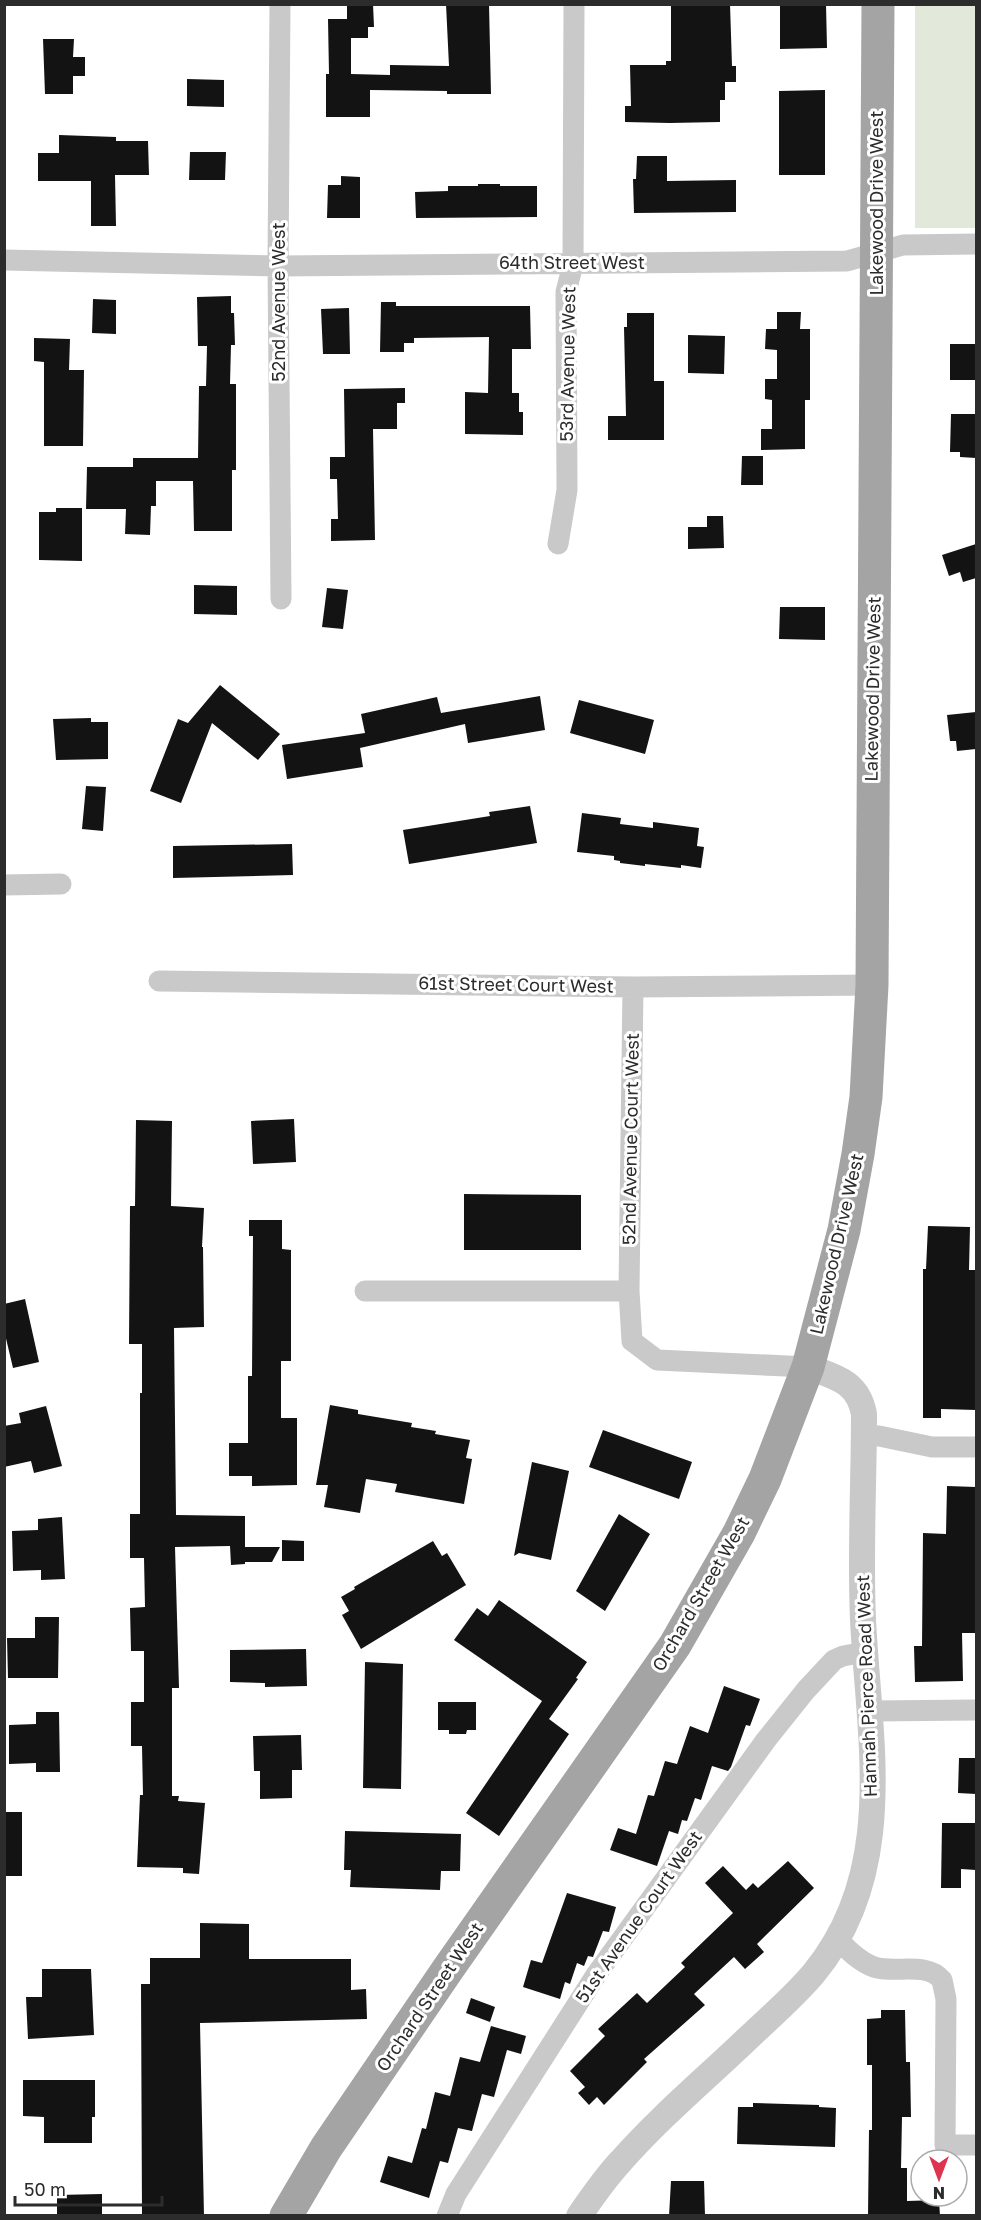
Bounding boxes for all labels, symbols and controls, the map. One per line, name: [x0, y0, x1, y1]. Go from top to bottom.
street label: Lakewood Drive West: [865, 110, 887, 296]
street label: 52nd Avenue West: [267, 222, 289, 382]
street label: 64th Street West: [499, 251, 645, 273]
street label: 53rd Avenue West: [555, 286, 579, 442]
street label: Lakewood Drive West: [859, 596, 885, 782]
street label: 61st Street Court West: [418, 971, 614, 997]
street label: 52nd Avenue Court West: [617, 1033, 643, 1245]
street label: Lakewood Drive West: [804, 1151, 868, 1336]
street label: Orchard Street West: [647, 1512, 753, 1675]
street label: Hannah Pierce Road West: [851, 1574, 881, 1798]
street label: 51st Avenue Court West: [570, 1826, 706, 2007]
street label: Orchard Street West: [371, 1918, 487, 2075]
north arrow: [909, 2148, 969, 2208]
scale bar: [15, 2169, 162, 2207]
text: 50 m: [24, 2178, 66, 2200]
text: N: [933, 2183, 945, 2203]

